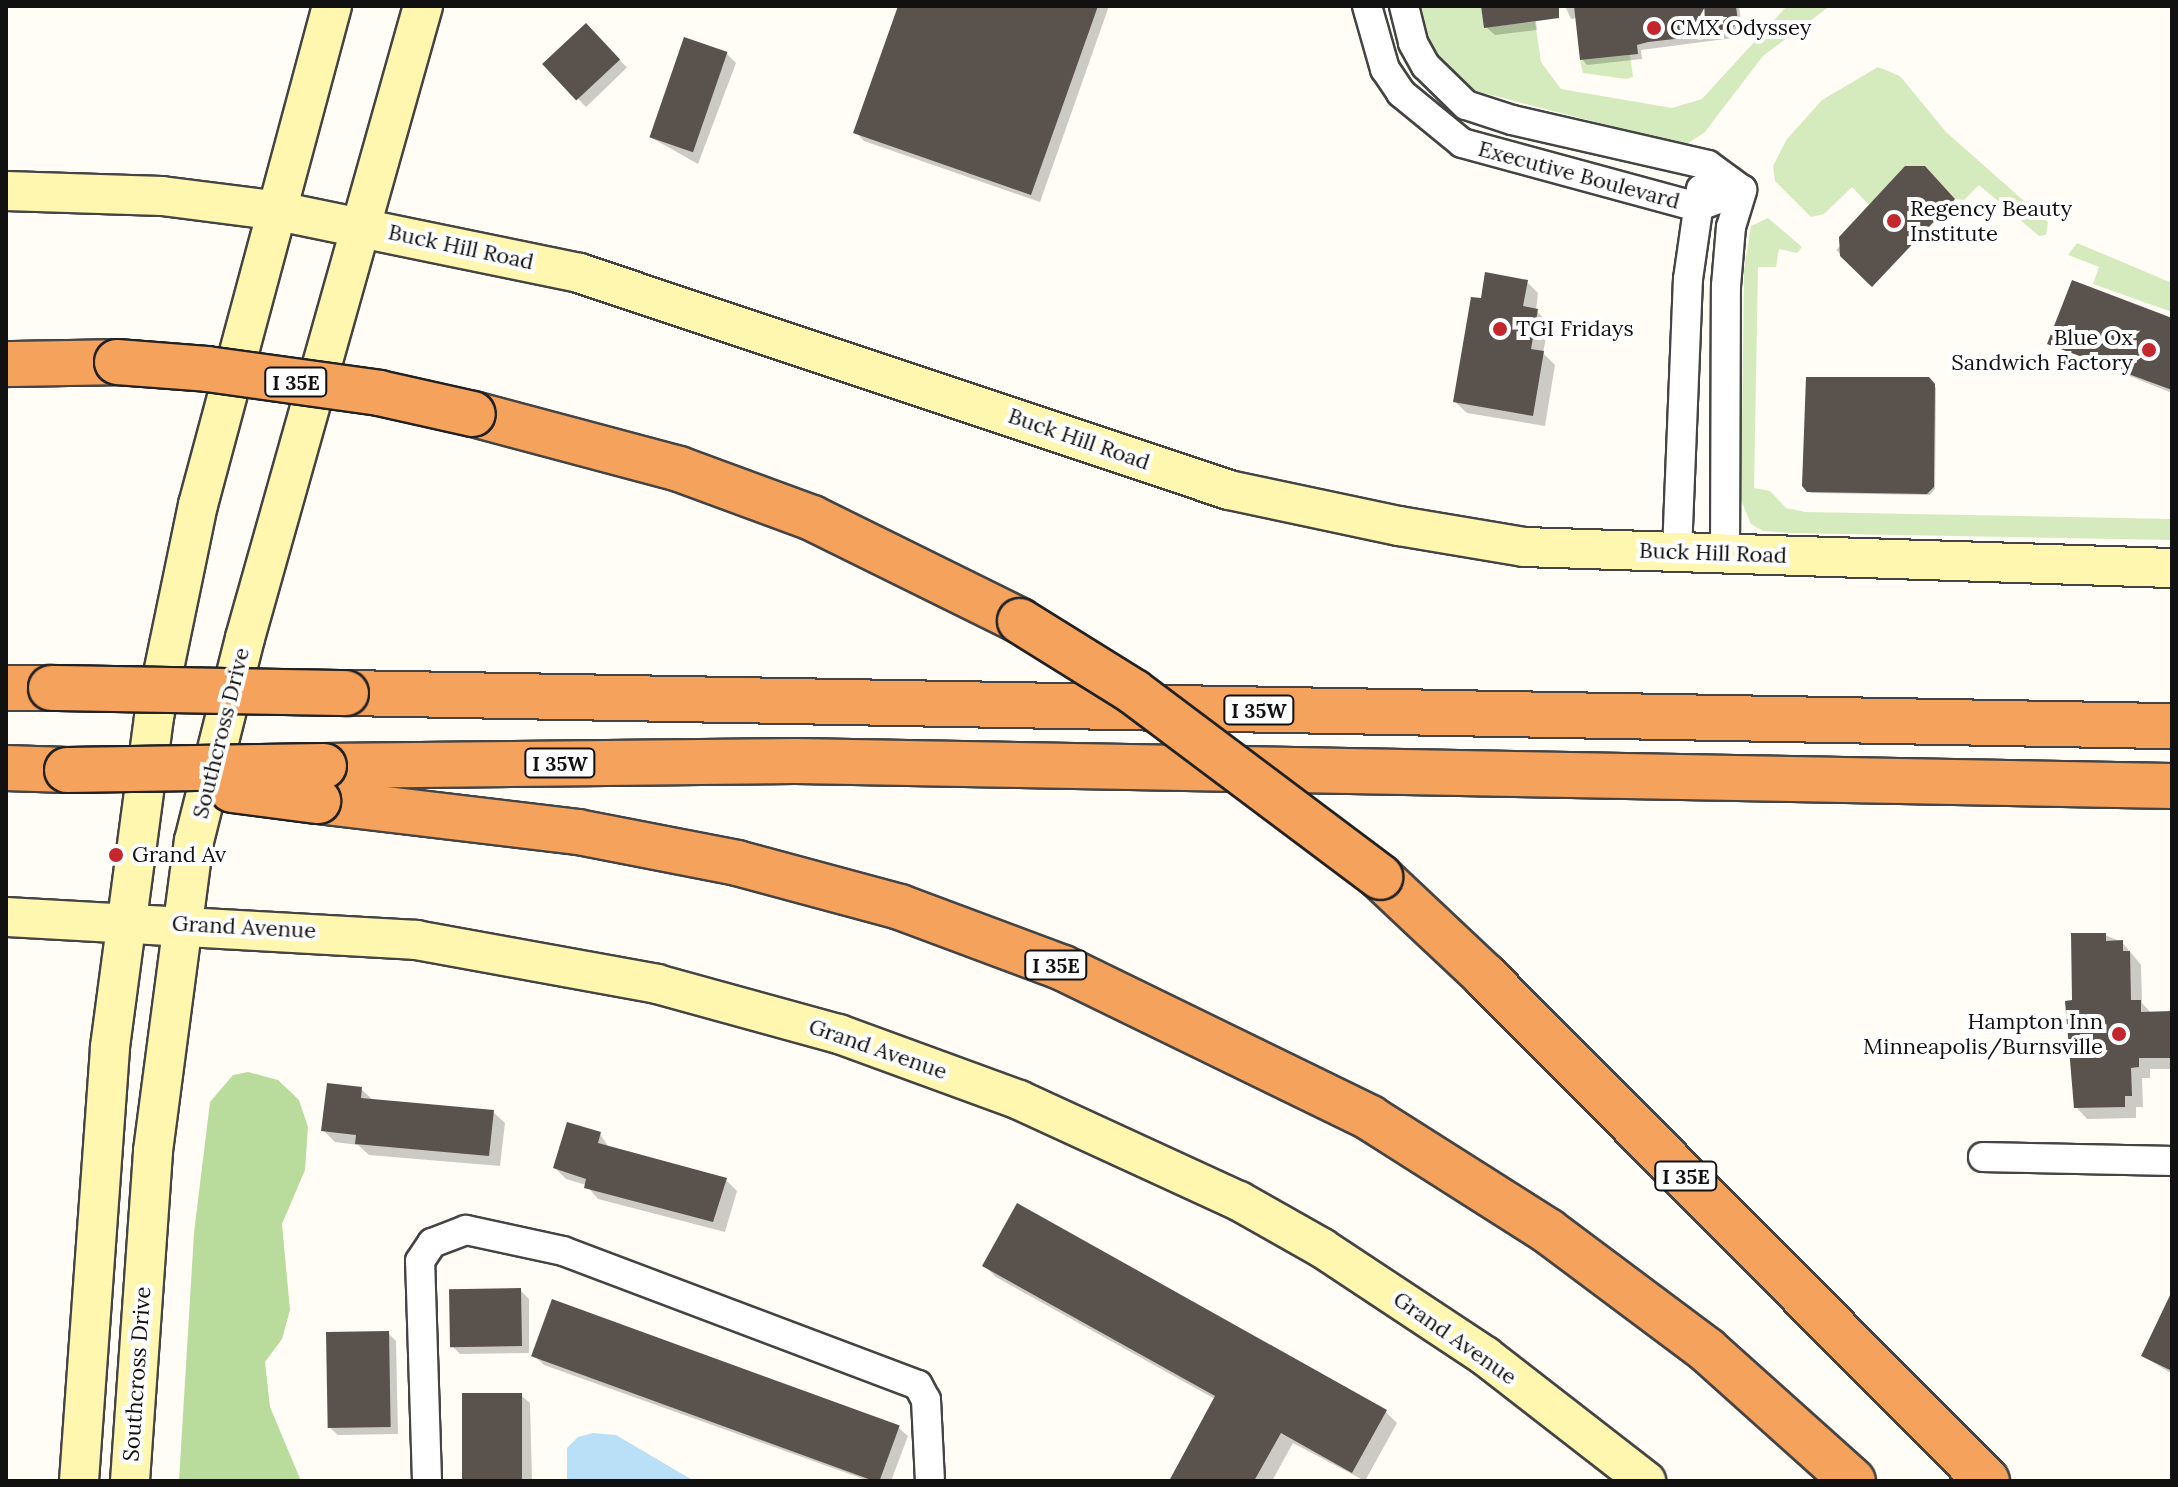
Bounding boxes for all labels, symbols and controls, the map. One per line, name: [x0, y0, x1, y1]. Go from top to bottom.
place label: CMX Odyssey: [1670, 15, 1811, 41]
marker: CMX Odyssey: [1645, 19, 1663, 37]
street label: Executive Boulevard: [1475, 135, 1683, 215]
place label: Regency Beauty Institute: [1910, 195, 2072, 246]
marker: Regency Beauty Institute: [1885, 212, 1903, 230]
street label: Buck Hill Road: [386, 219, 536, 275]
place label: TGI Fridays: [1516, 316, 1634, 342]
marker: TGI Fridays: [1491, 320, 1509, 338]
place label: Blue Ox Sandwich Factory: [1951, 324, 2133, 376]
marker: Blue Ox Sandwich Factory: [2140, 341, 2158, 359]
road number: I 35E: [264, 366, 328, 398]
street label: Buck Hill Road: [1005, 402, 1153, 476]
street label: Buck Hill Road: [1639, 537, 1787, 569]
street label: Southcross Drive: [187, 645, 255, 821]
road number: I 35W: [1223, 694, 1295, 726]
road number: I 35W: [524, 747, 596, 779]
place label: Grand Av: [132, 842, 226, 868]
marker: Grand Av: [107, 846, 125, 864]
street label: Grand Avenue: [171, 910, 317, 944]
road number: I 35E: [1024, 949, 1088, 981]
place label: Hampton Inn Minneapolis/Burnsville: [1863, 1008, 2103, 1060]
street label: Grand Avenue: [805, 1013, 951, 1085]
marker: Hampton Inn Minneapolis/Burnsville: [2110, 1025, 2128, 1043]
road number: I 35E: [1654, 1160, 1718, 1192]
street label: Southcross Drive: [118, 1286, 156, 1462]
street label: Grand Avenue: [1388, 1286, 1522, 1390]

